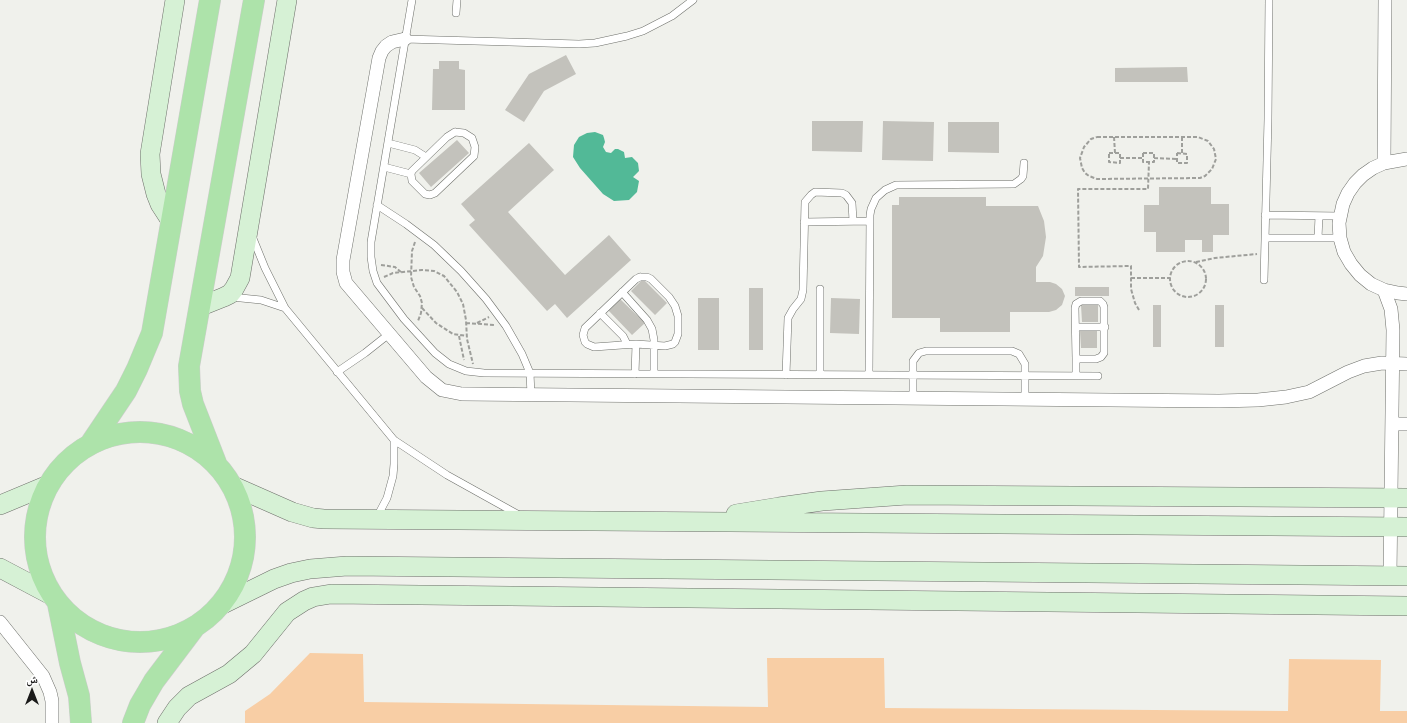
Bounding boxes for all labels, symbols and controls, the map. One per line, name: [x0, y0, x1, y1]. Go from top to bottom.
north arrow: [12, 671, 52, 711]
text: ش: [26, 673, 38, 685]

